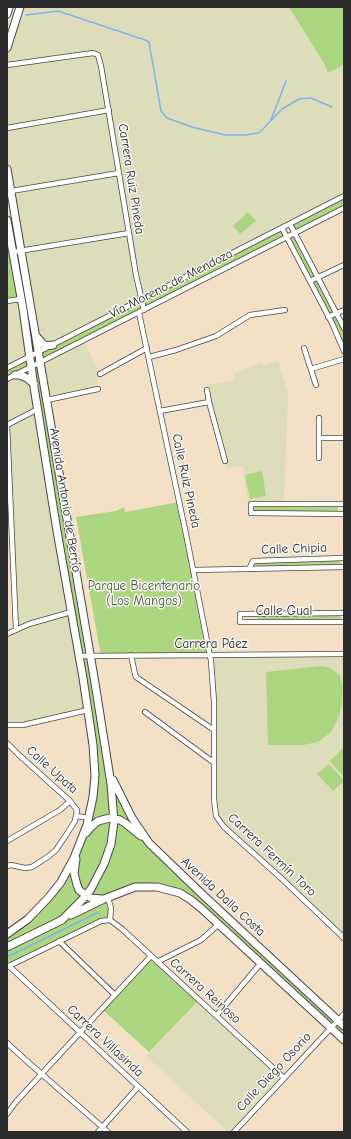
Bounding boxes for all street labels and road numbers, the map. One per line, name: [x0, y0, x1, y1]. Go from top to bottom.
street label: Carrera Ruiz Pineda: [115, 122, 147, 236]
street label: Vía Moreno de Mendoza: [107, 246, 235, 322]
street label: Avenida Antonio de Berrío: [46, 427, 84, 573]
street label: Calle Ruiz Pineda: [168, 432, 204, 530]
street label: Calle Chipia: [261, 540, 327, 558]
street label: Calle Gual: [256, 603, 312, 619]
street label: Carrera Páez: [175, 636, 247, 652]
street label: Calle Upata: [23, 743, 81, 797]
street label: Carrera Fermín Toro: [225, 810, 319, 900]
street label: Avenida Dalla Costa: [178, 854, 268, 940]
street label: Carrera Reinoso: [166, 955, 244, 1027]
street label: Carrera Villasinda: [64, 1002, 146, 1080]
street label: Calle Diego Osorio: [233, 1029, 315, 1115]

